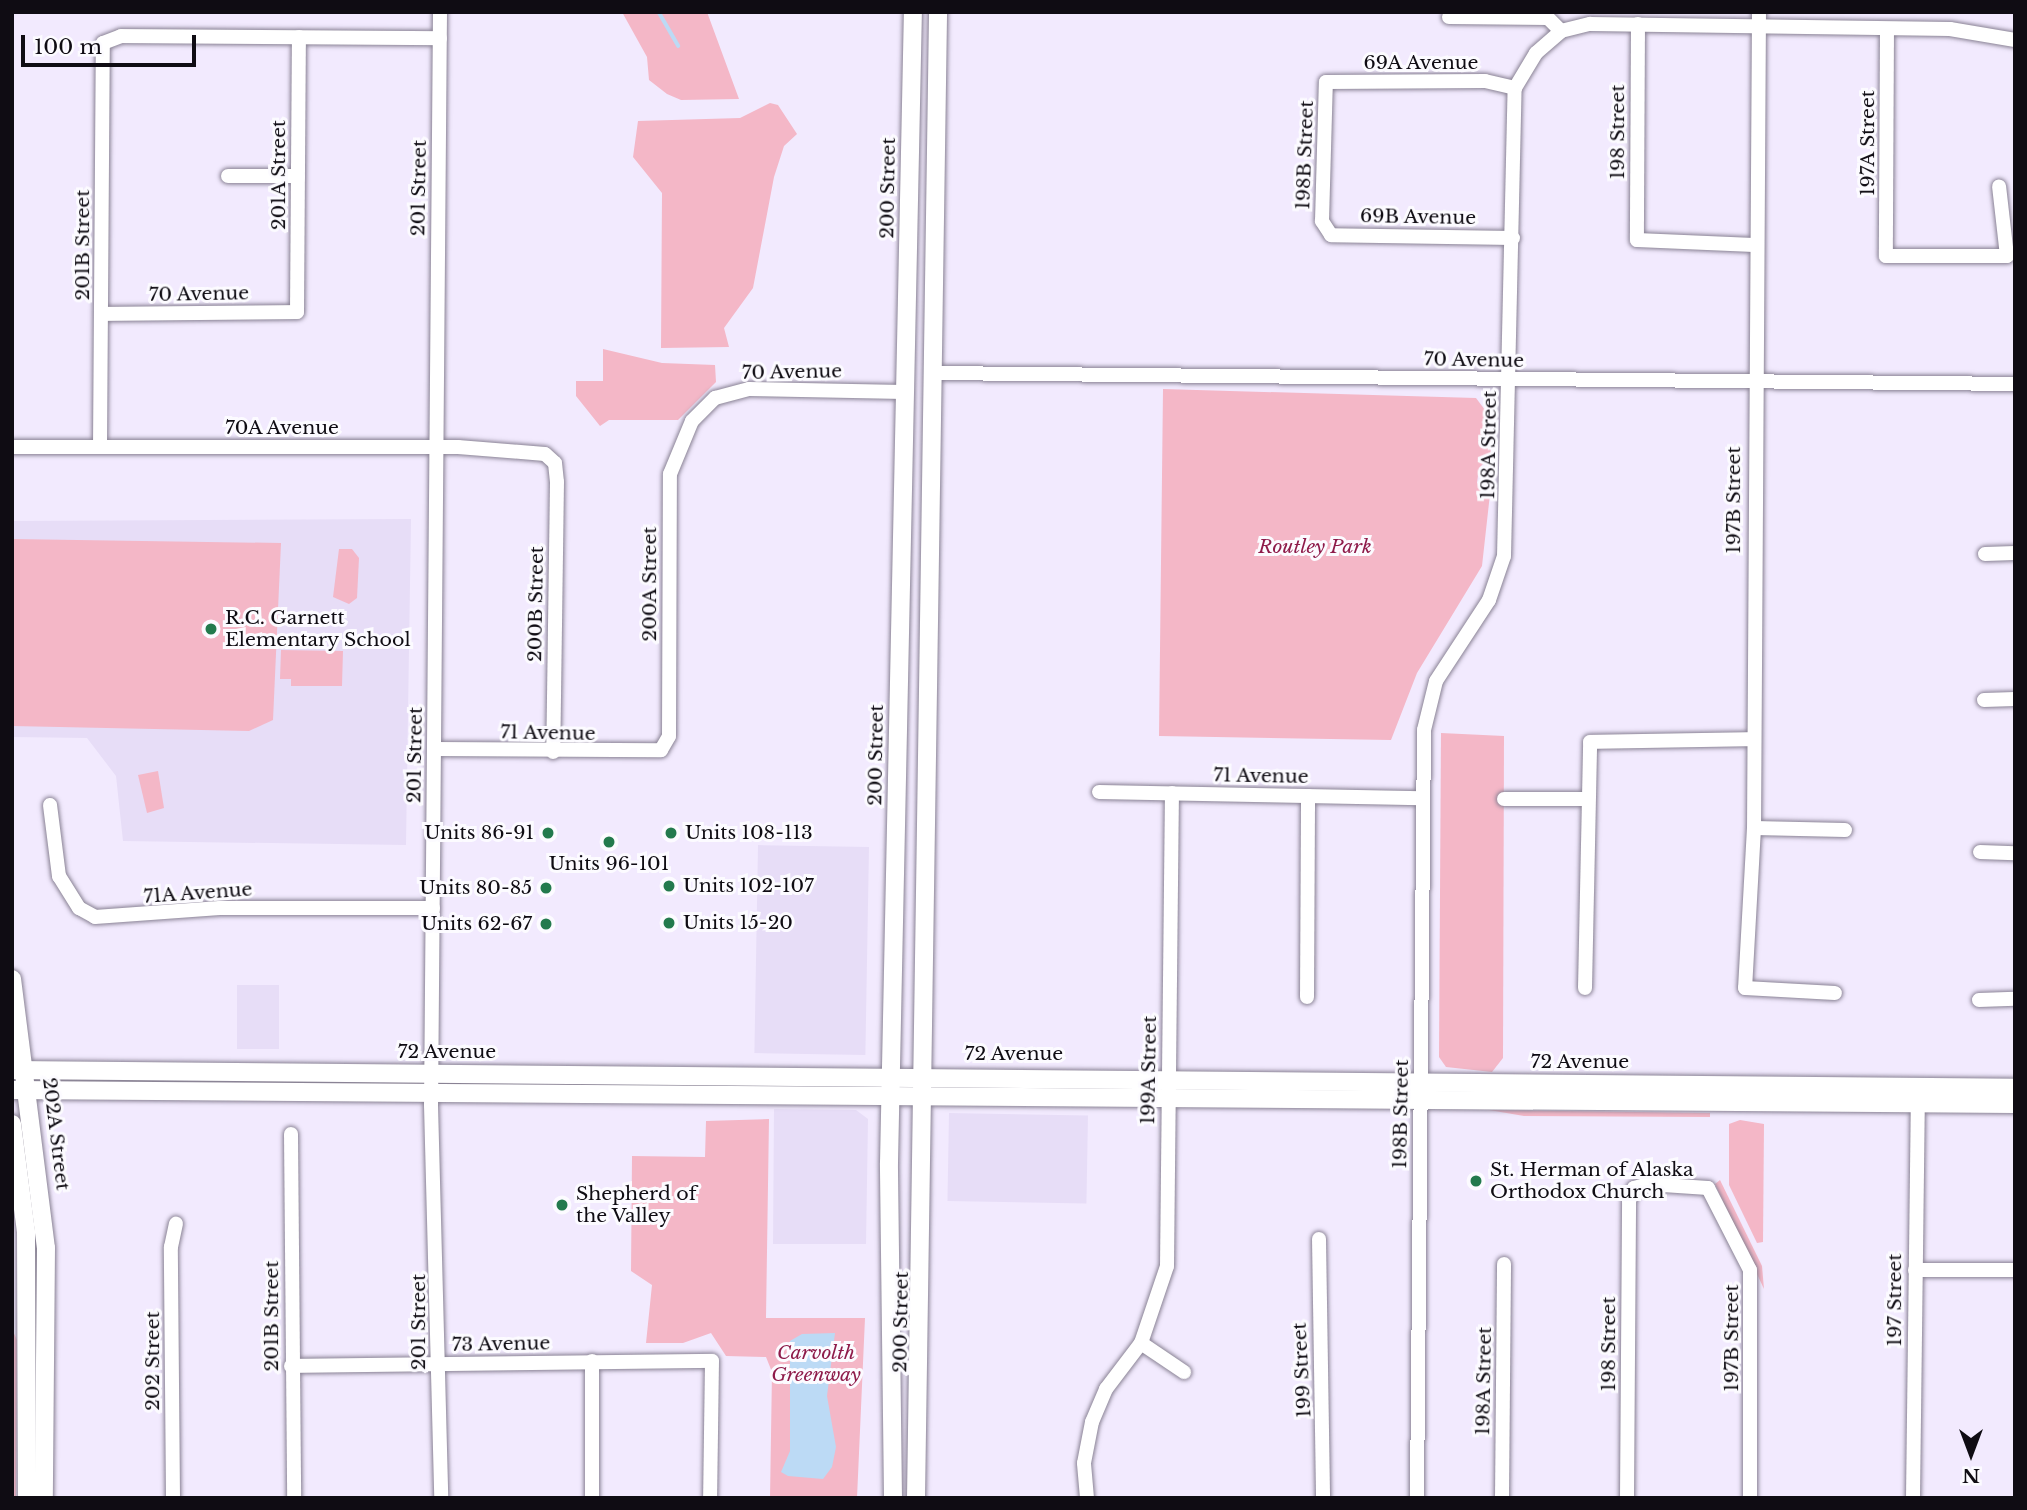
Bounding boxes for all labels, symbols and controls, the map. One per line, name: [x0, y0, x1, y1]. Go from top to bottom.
scale bar: [24, 21, 200, 65]
text: 100 m: [34, 34, 102, 60]
street label: 69A Avenue: [1363, 52, 1479, 74]
street label: 198 Street: [1607, 85, 1629, 179]
street label: 197A Street: [1857, 90, 1879, 196]
street label: 198B Street: [1292, 100, 1318, 210]
street label: 201A Street: [268, 119, 290, 231]
street label: 200 Street: [876, 137, 900, 239]
street label: 201 Street: [407, 140, 431, 236]
street label: 201B Street: [72, 190, 94, 300]
street label: 69B Avenue: [1359, 205, 1477, 229]
street label: 70 Avenue: [148, 282, 250, 306]
street label: 70 Avenue: [1423, 348, 1525, 372]
street label: 70 Avenue: [741, 360, 843, 384]
street label: 198A Street: [1477, 390, 1501, 500]
street label: 70A Avenue: [224, 417, 340, 439]
street label: 197B Street: [1723, 446, 1745, 554]
street label: 200A Street: [639, 526, 661, 642]
park label: Routley Park: [1258, 536, 1372, 558]
street label: 200B Street: [524, 546, 548, 662]
place label: R.C. Garnett Elementary School: [225, 607, 411, 651]
marker: R.C. Garnett Elementary School: [203, 621, 219, 637]
street label: 200 Street: [864, 704, 888, 806]
street label: 201 Street: [403, 707, 427, 803]
street label: 71 Avenue: [500, 721, 596, 745]
street label: 71 Avenue: [1213, 764, 1309, 788]
place label: Units 86-91: [424, 822, 534, 844]
place label: Units 108-113: [685, 822, 813, 844]
marker: Units 86-91: [540, 825, 556, 841]
marker: Units 108-113: [663, 825, 679, 841]
marker: Units 96-101: [601, 834, 617, 850]
place label: Units 96-101: [549, 853, 669, 875]
place label: Units 102-107: [683, 875, 814, 897]
place label: Units 80-85: [419, 877, 532, 899]
street label: 71A Avenue: [142, 878, 254, 908]
marker: Units 102-107: [661, 878, 677, 894]
marker: Units 80-85: [538, 880, 554, 896]
place label: Units 15-20: [683, 912, 793, 934]
place label: Units 62-67: [421, 913, 532, 935]
marker: Units 15-20: [661, 915, 677, 931]
marker: Units 62-67: [538, 916, 554, 932]
street label: 199A Street: [1137, 1015, 1161, 1125]
street label: 72 Avenue: [397, 1041, 497, 1063]
street label: 72 Avenue: [964, 1043, 1064, 1065]
street label: 72 Avenue: [1530, 1051, 1630, 1073]
street label: 198B Street: [1389, 1059, 1413, 1169]
street label: 202A Street: [38, 1076, 74, 1192]
place label: St. Herman of Alaska Orthodox Church: [1490, 1159, 1694, 1203]
marker: St. Herman of Alaska Orthodox Church: [1468, 1173, 1484, 1189]
place label: Shepherd of the Valley: [576, 1183, 696, 1227]
marker: Shepherd of the Valley: [554, 1197, 570, 1213]
street label: 197 Street: [1884, 1254, 1906, 1346]
street label: 201B Street: [261, 1261, 283, 1371]
street label: 200 Street: [889, 1271, 913, 1373]
street label: 201 Street: [408, 1274, 430, 1370]
street label: 197B Street: [1721, 1284, 1743, 1392]
street label: 198 Street: [1598, 1297, 1620, 1391]
street label: 202 Street: [142, 1311, 164, 1411]
street label: 199 Street: [1288, 1322, 1316, 1418]
street label: 198A Street: [1472, 1326, 1496, 1436]
street label: 73 Avenue: [451, 1332, 551, 1356]
park label: Carvolth Greenway: [771, 1342, 861, 1386]
north arrow: [1936, 1419, 2006, 1489]
text: N: [1962, 1464, 1980, 1487]

